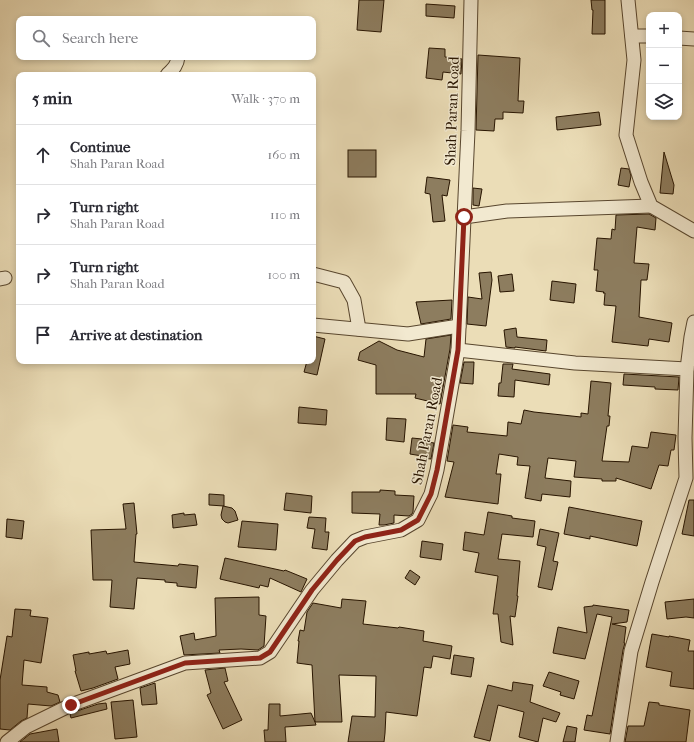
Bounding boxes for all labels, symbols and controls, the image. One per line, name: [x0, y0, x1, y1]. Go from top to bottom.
map controls: [646, 12, 682, 120]
button: +: [646, 12, 682, 48]
search box: [16, 16, 316, 60]
icon: search: [30, 27, 52, 49]
text: Search here: [62, 29, 138, 47]
button: −: [646, 48, 682, 84]
street label: Shah Paran Road: [441, 55, 463, 166]
button: layers: [646, 84, 682, 120]
text: 5 min: [32, 88, 72, 108]
text: Walk · 370 m: [231, 91, 300, 106]
text: Continue: [70, 138, 130, 156]
icon: ahead: [32, 144, 54, 166]
text: 160 m: [268, 147, 300, 162]
text: Shah Paran Road: [70, 156, 165, 171]
text: Turn right: [70, 198, 139, 216]
icon: right: [32, 204, 54, 226]
text: 110 m: [270, 207, 300, 222]
route start: [455, 208, 473, 226]
text: Shah Paran Road: [70, 216, 165, 231]
text: Turn right: [70, 258, 139, 276]
icon: right: [32, 264, 54, 286]
text: 100 m: [267, 267, 300, 282]
text: Shah Paran Road: [70, 276, 165, 291]
icon: arrive: [32, 324, 54, 346]
text: Arrive at destination: [70, 326, 202, 344]
street label: Shah Paran Road: [408, 375, 446, 486]
route end: [62, 696, 80, 714]

